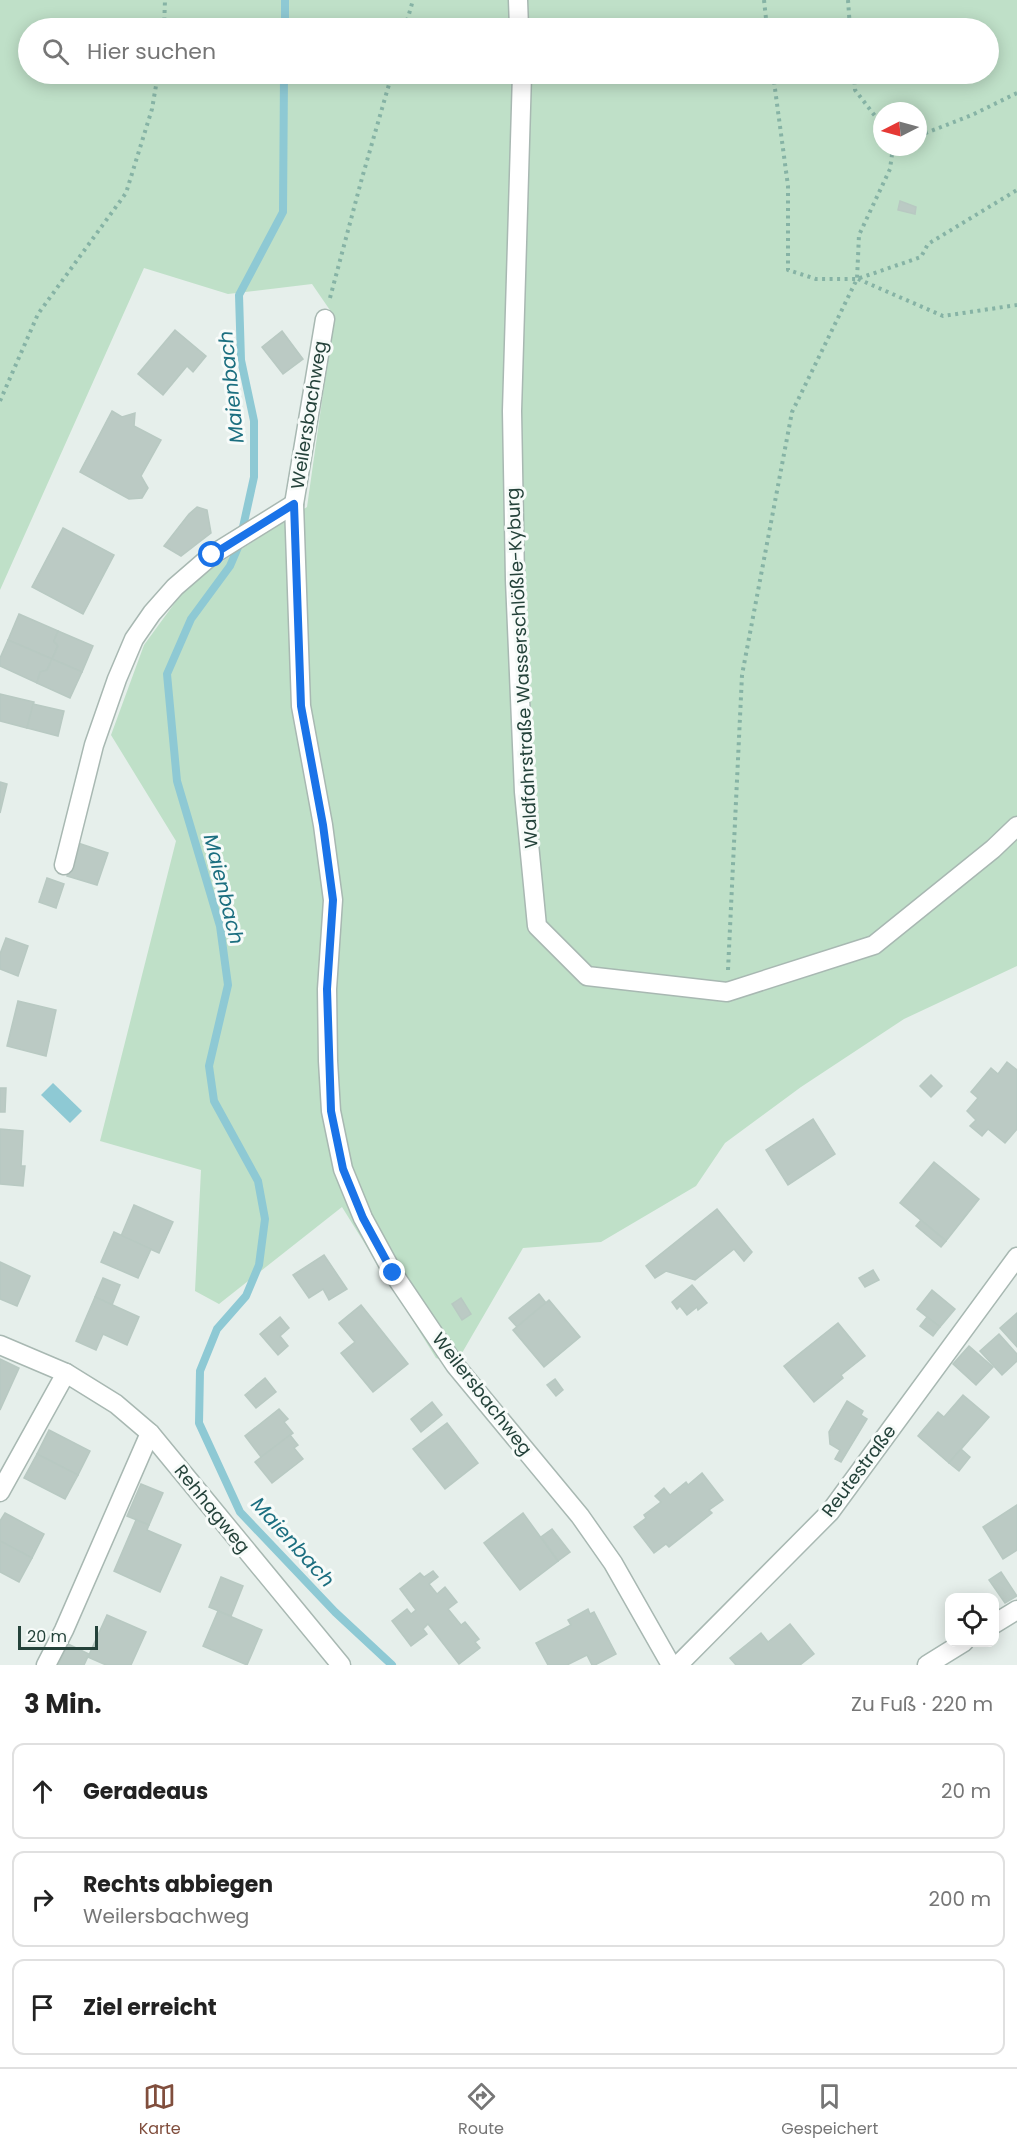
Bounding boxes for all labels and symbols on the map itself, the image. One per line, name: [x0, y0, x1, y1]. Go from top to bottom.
north arrow: [873, 102, 927, 156]
water label: Maienbach: [211, 329, 251, 445]
street label: Weilersbachweg: [284, 339, 333, 491]
street label: Waldfahrstraße Wasserschlößle-Kyburg: [500, 487, 543, 849]
route start: [198, 541, 224, 567]
water label: Maienbach: [197, 831, 251, 947]
route end: [379, 1259, 405, 1285]
street label: Weilersbachweg: [426, 1327, 538, 1460]
street label: Reutestraße: [816, 1419, 902, 1522]
street label: Rehhagweg: [169, 1459, 256, 1558]
water label: Maienbach: [245, 1491, 341, 1593]
scale bar: [18, 1623, 98, 1650]

